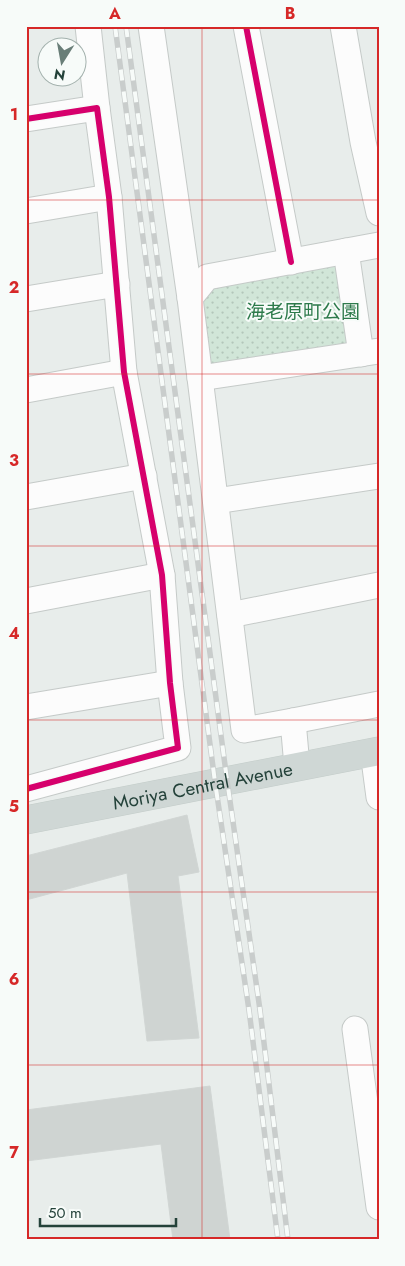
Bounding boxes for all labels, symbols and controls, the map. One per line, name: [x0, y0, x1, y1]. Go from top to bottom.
text: A: [108, 2, 121, 25]
text: B: [285, 2, 295, 25]
north arrow: [38, 38, 88, 88]
text: N: [52, 64, 67, 86]
text: 1: [10, 103, 18, 126]
text: 2: [9, 276, 19, 299]
park label: 海老原町公園: [246, 298, 360, 325]
text: 3: [9, 449, 19, 472]
text: 4: [8, 622, 20, 645]
street label: Moriya Central Avenue: [110, 755, 295, 816]
text: 5: [9, 795, 19, 818]
text: 6: [9, 968, 19, 991]
text: 7: [9, 1141, 19, 1164]
scale bar: [40, 1196, 176, 1228]
text: 50 m: [48, 1202, 82, 1224]

